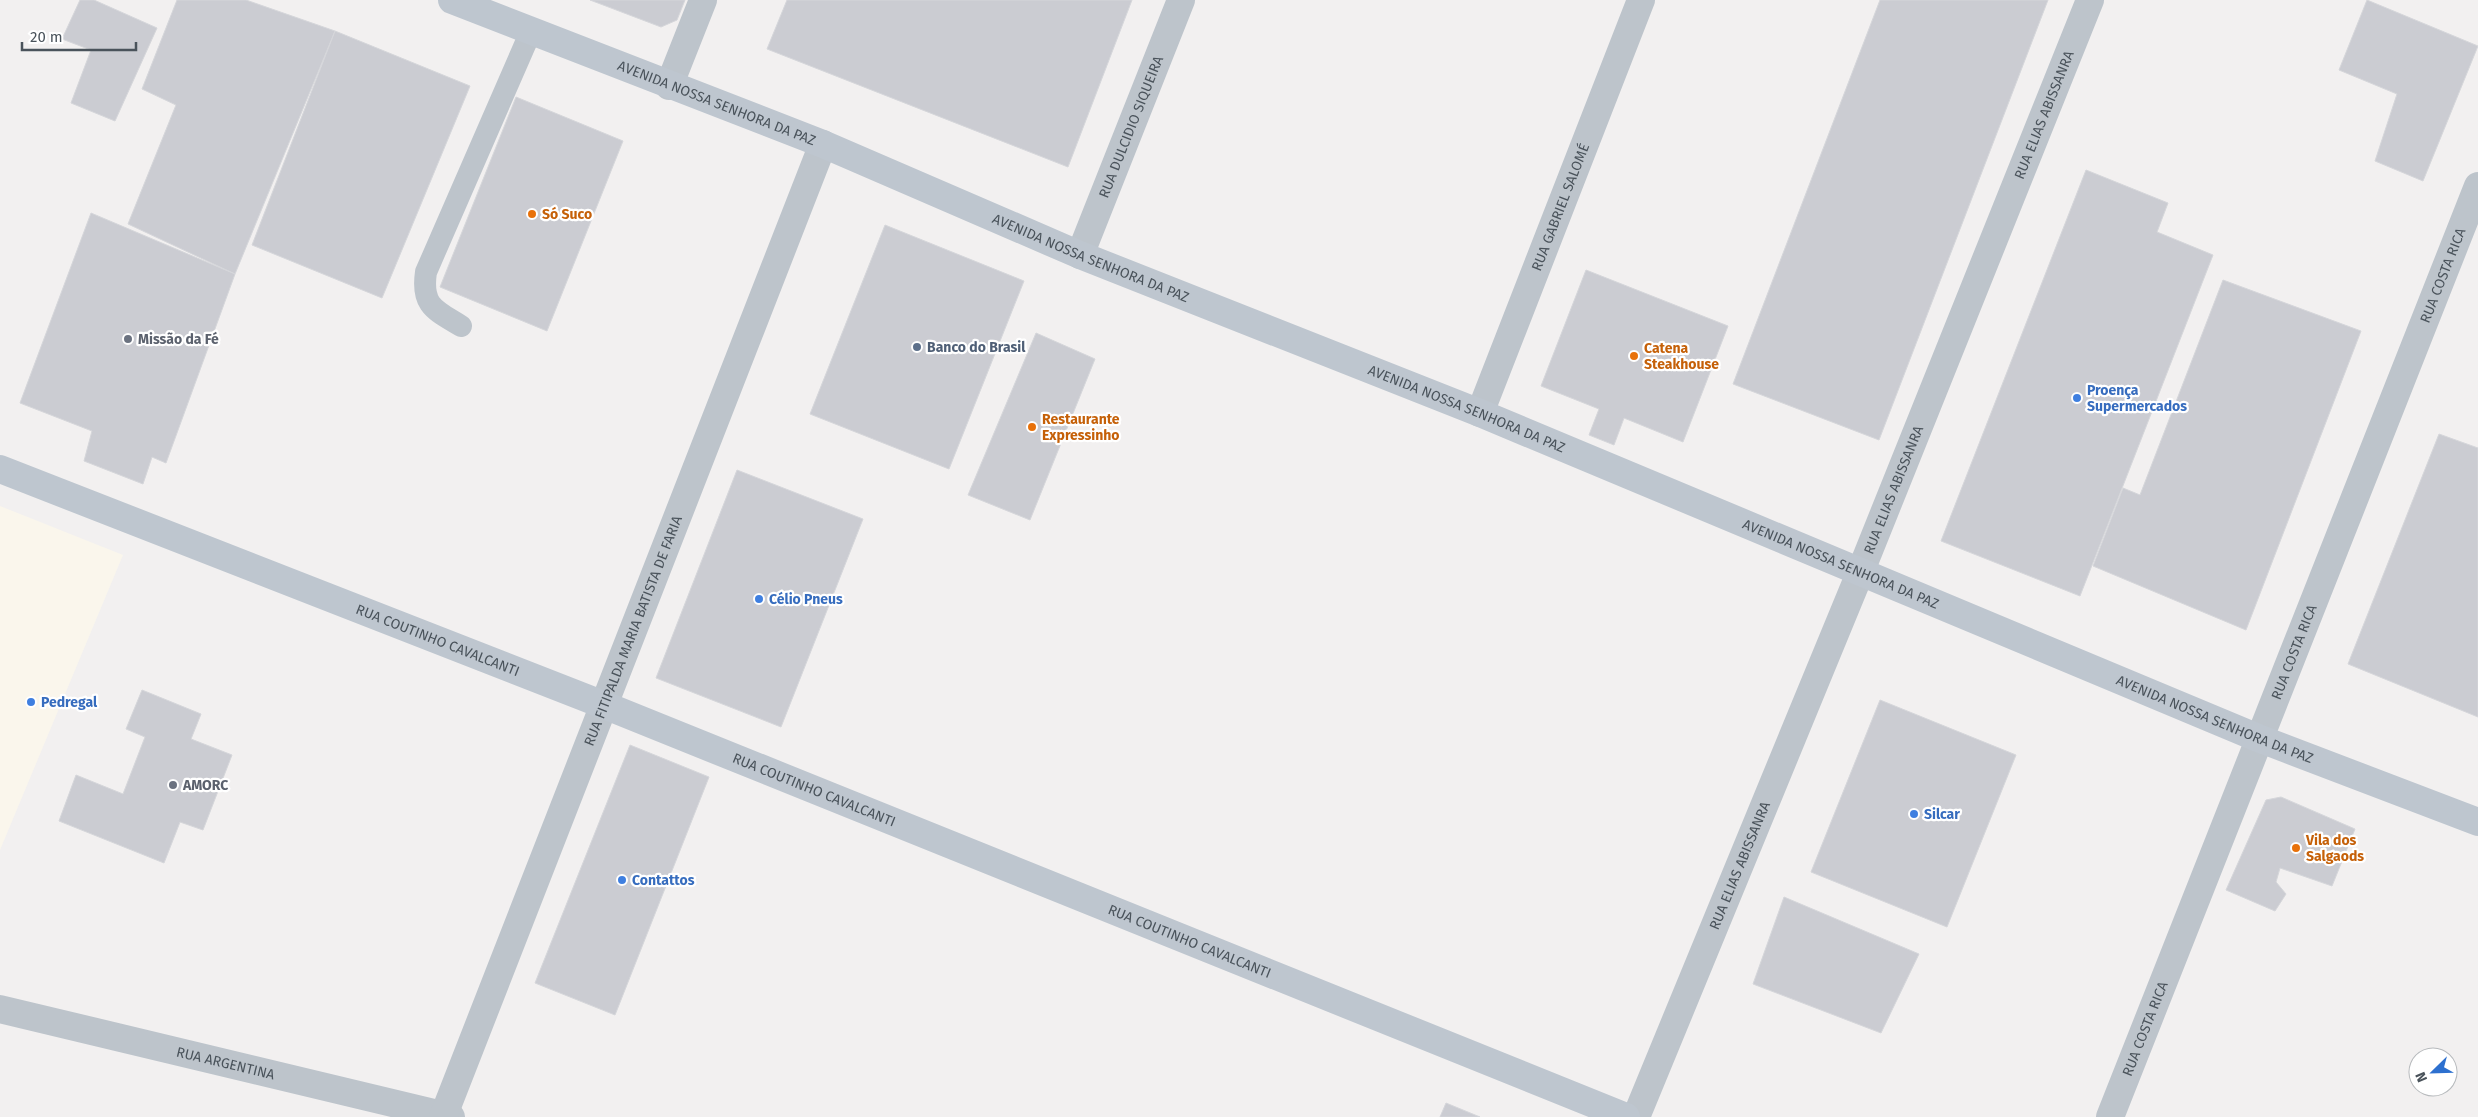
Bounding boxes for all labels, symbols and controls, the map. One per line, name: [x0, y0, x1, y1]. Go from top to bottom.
scale bar: [22, 20, 136, 52]
text: 20 m: [30, 28, 63, 46]
street label: RUA ELIAS ABISSANRA: [2011, 48, 2078, 182]
street label: RUA DULCIDIO SIQUEIRA: [1096, 53, 1167, 200]
street label: AVENIDA NOSSA SENHORA DA PAZ: [615, 57, 818, 149]
street label: RUA GABRIEL SALOMÉ: [1528, 141, 1593, 273]
place label: Só Suco: [542, 206, 592, 223]
marker: Só Suco: [526, 208, 538, 220]
street label: AVENIDA NOSSA SENHORA DA PAZ: [990, 210, 1191, 306]
street label: RUA COSTA RICA: [2417, 226, 2470, 325]
place label: Missão da Fé: [138, 331, 219, 348]
marker: Missão da Fé: [122, 333, 134, 345]
place label: Banco do Brasil: [927, 339, 1026, 356]
place label: Catena Steakhouse: [1644, 340, 1719, 373]
marker: Banco do Brasil: [911, 341, 923, 353]
marker: Catena Steakhouse: [1628, 350, 1640, 362]
street label: AVENIDA NOSSA SENHORA DA PAZ: [1366, 362, 1568, 457]
place label: Proença Supermercados: [2087, 382, 2187, 415]
marker: Proença Supermercados: [2071, 392, 2083, 404]
place label: Restaurante Expressinho: [1042, 411, 1120, 444]
marker: Restaurante Expressinho: [1026, 421, 1038, 433]
street label: RUA ELIAS ABISSANRA: [1860, 423, 1927, 557]
street label: RUA FITIPALDA MARIA BATISTA DE FARIA: [581, 513, 686, 749]
street label: AVENIDA NOSSA SENHORA DA PAZ: [1740, 516, 1941, 613]
place label: Célio Pneus: [769, 591, 843, 608]
marker: Célio Pneus: [753, 593, 765, 605]
street label: RUA COUTINHO CAVALCANTI: [353, 601, 522, 680]
street label: RUA COSTA RICA: [2268, 602, 2321, 702]
street label: AVENIDA NOSSA SENHORA DA PAZ: [2114, 672, 2315, 767]
place label: Pedregal: [41, 694, 98, 711]
marker: Pedregal: [25, 696, 37, 708]
street label: RUA COUTINHO CAVALCANTI: [730, 750, 898, 831]
place label: AMORC: [182, 777, 228, 794]
marker: AMORC: [167, 779, 179, 791]
street label: RUA ELIAS ABISSANRA: [1706, 799, 1774, 932]
place label: Silcar: [1924, 806, 1960, 823]
marker: Silcar: [1908, 808, 1920, 820]
place label: Vila dos Salgaods: [2305, 832, 2364, 865]
marker: Vila dos Salgaods: [2290, 842, 2302, 854]
place label: Contattos: [632, 872, 695, 889]
marker: Contattos: [616, 874, 628, 886]
street label: RUA COUTINHO CAVALCANTI: [1106, 901, 1273, 982]
street label: RUA COSTA RICA: [2119, 979, 2172, 1079]
street label: RUA ARGENTINA: [175, 1044, 276, 1083]
north arrow: [2408, 1047, 2458, 1097]
text: N: [2412, 1069, 2431, 1084]

